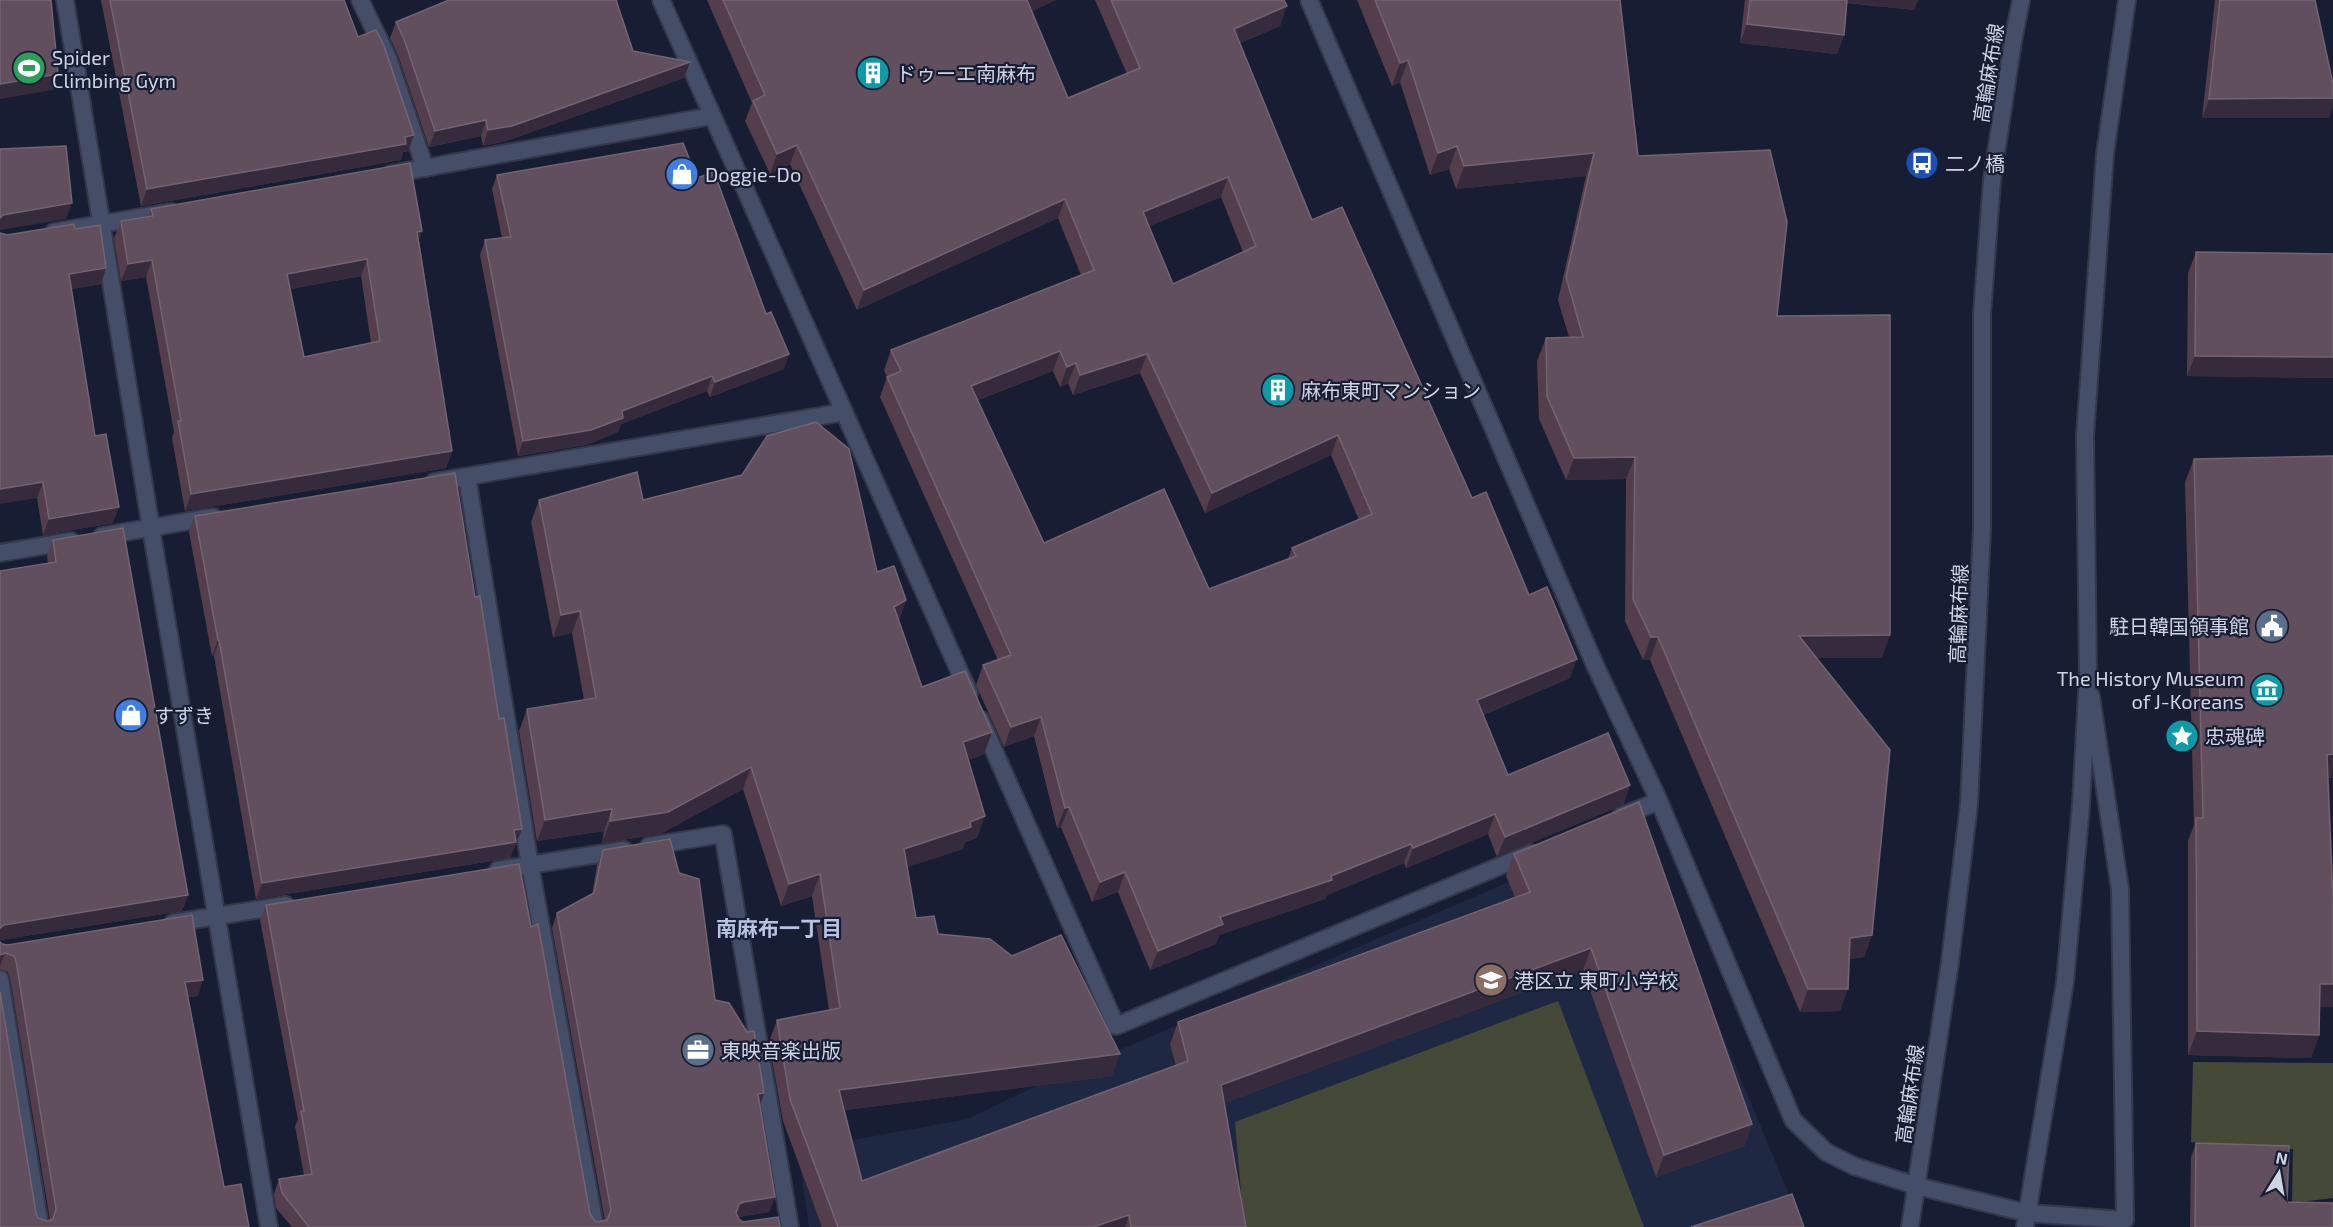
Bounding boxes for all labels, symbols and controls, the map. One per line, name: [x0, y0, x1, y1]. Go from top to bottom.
street label: 高輪麻布線: [1968, 22, 2008, 124]
place label: Spider Climbing Gym: [52, 45, 176, 92]
sports icon: Spider Climbing Gym: [11, 50, 47, 86]
building icon: ドゥーエ南麻布: [855, 55, 891, 91]
place label: ドゥーエ南麻布: [896, 61, 1036, 85]
bus stop icon: 二ノ橋: [1904, 145, 1940, 181]
place label: 二ノ橋: [1945, 151, 2005, 175]
shop icon: Doggie-Do: [664, 156, 700, 192]
place label: Doggie-Do: [705, 162, 801, 186]
building icon: 麻布東町マンション: [1260, 372, 1296, 408]
place label: 麻布東町マンション: [1301, 378, 1481, 402]
street label: 高輪麻布線: [1944, 564, 1972, 664]
public building icon: 駐日韓国領事館: [2254, 608, 2290, 644]
place label: 駐日韓国領事館: [2109, 614, 2249, 638]
place label: The History Museum of J-Koreans: [2057, 666, 2244, 713]
museum icon: The History Museum of J-Koreans: [2249, 672, 2285, 708]
shop icon: すずき: [113, 697, 149, 733]
place label: すずき: [154, 703, 214, 727]
place icon: 忠魂碑: [2164, 718, 2200, 754]
place label: 忠魂碑: [2205, 724, 2265, 748]
district label: 南麻布一丁目: [716, 915, 842, 940]
school or university icon: 港区立 東町小学校: [1473, 962, 1509, 998]
place label: 港区立 東町小学校: [1514, 968, 1678, 992]
office icon: 東映音楽出版: [680, 1032, 716, 1068]
place label: 東映音楽出版: [721, 1038, 841, 1062]
street label: 高輪麻布線: [1890, 1043, 1928, 1145]
north arrow: [2249, 1143, 2309, 1203]
text: N: [2274, 1147, 2289, 1168]

